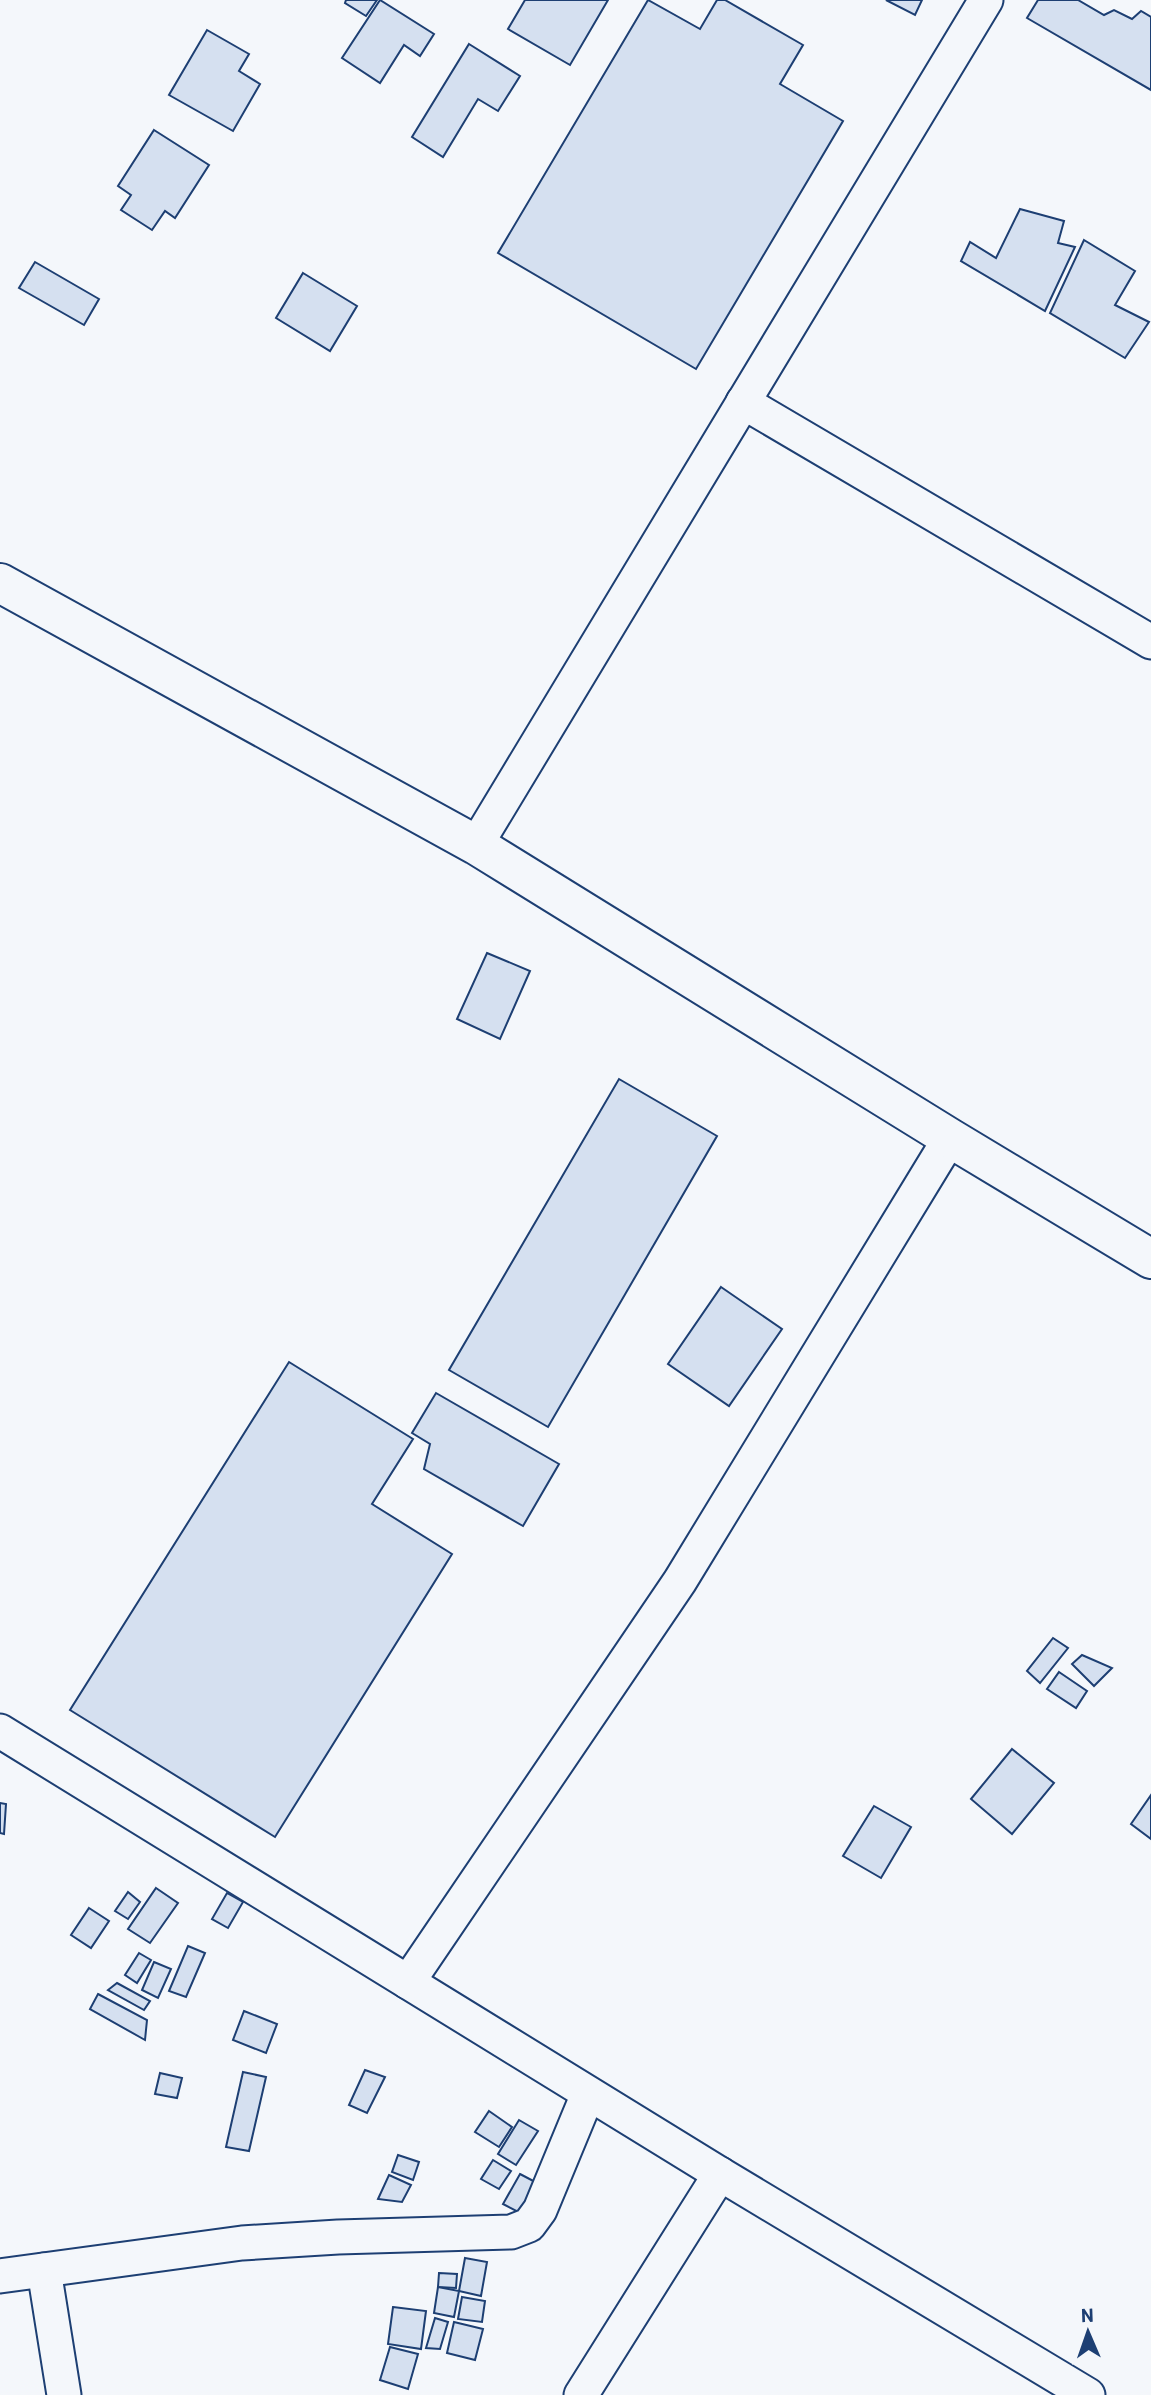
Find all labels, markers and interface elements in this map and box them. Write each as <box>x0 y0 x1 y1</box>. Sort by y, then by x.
north arrow <box>1053 2297 1123 2367</box>
text: N <box>1081 2303 1094 2326</box>

